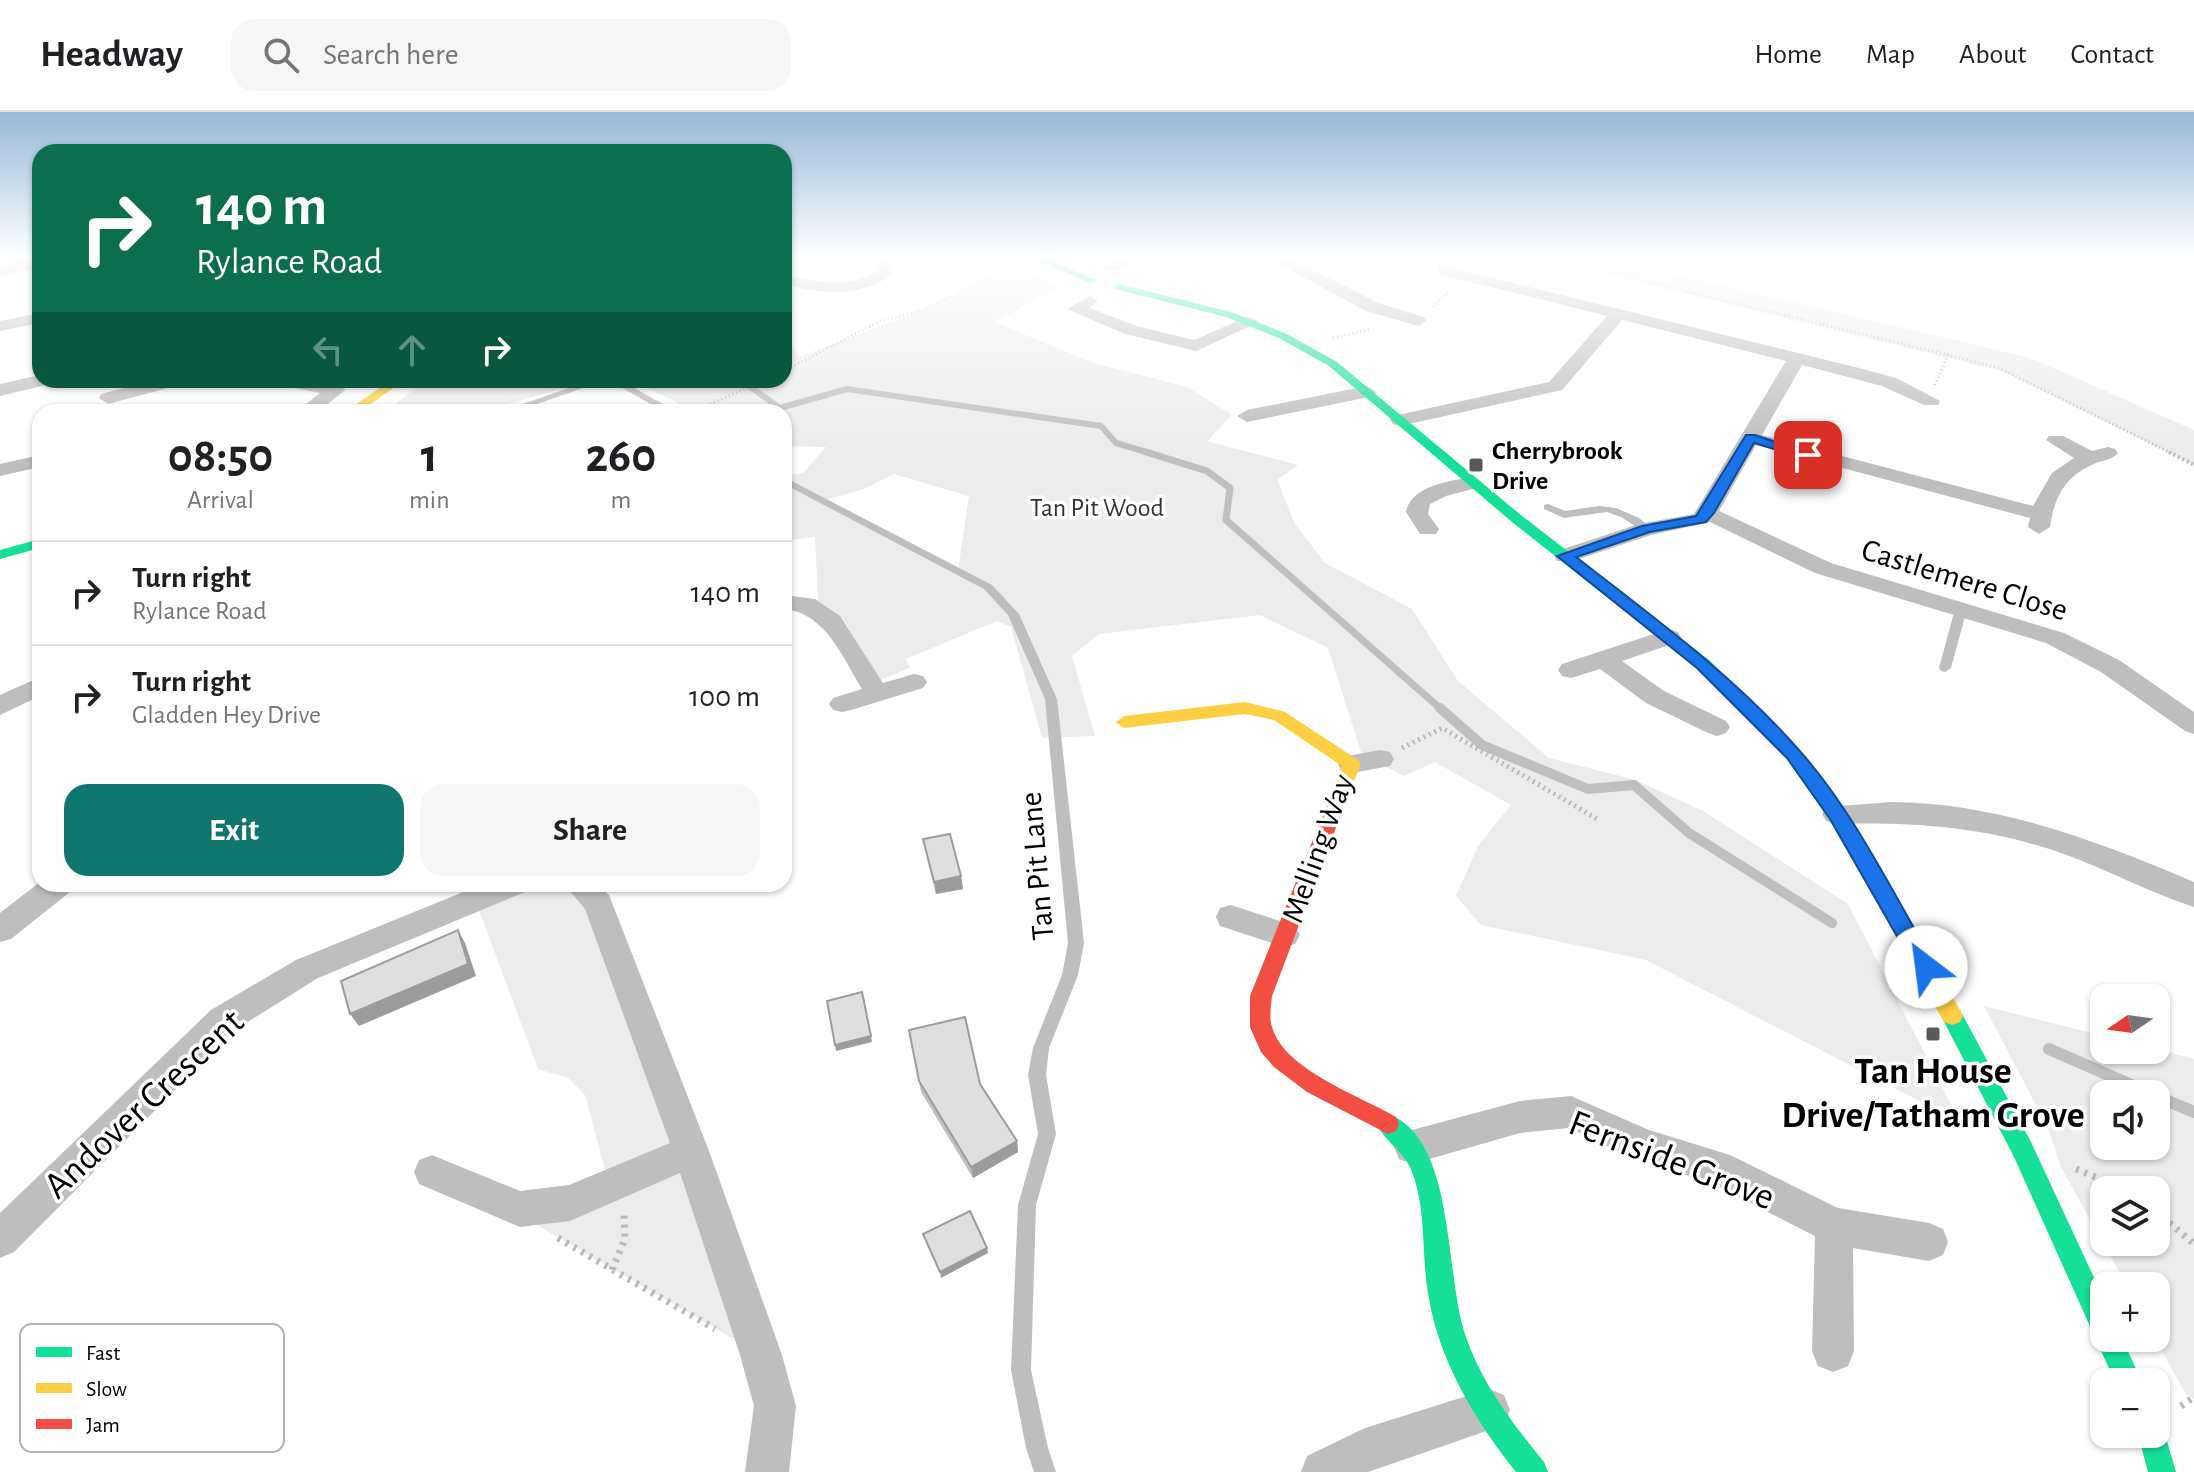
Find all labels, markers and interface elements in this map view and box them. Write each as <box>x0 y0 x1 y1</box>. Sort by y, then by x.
search box <box>231 19 791 91</box>
icon: search <box>259 33 303 77</box>
text: Headway <box>40 36 183 74</box>
text: Search here <box>323 40 459 70</box>
text: Home <box>1755 41 1822 69</box>
text: Map <box>1866 41 1915 69</box>
text: About <box>1959 41 2027 69</box>
text: Contact <box>2071 41 2154 69</box>
icon: right <box>64 176 168 280</box>
text: 140 m <box>196 179 327 235</box>
text: Rylance Road <box>196 244 382 280</box>
icon: left <box>306 328 350 372</box>
icon: ahead <box>390 328 434 372</box>
icon: right <box>474 328 518 372</box>
pin <box>1774 421 1842 489</box>
text: 08:50 <box>168 433 273 481</box>
text: 1 <box>421 433 438 481</box>
text: 260 <box>585 433 656 481</box>
icon: arrive <box>1786 433 1830 477</box>
place label: Cherrybrook Drive <box>1492 438 1623 494</box>
marker: Cherrybrook Drive <box>1467 456 1485 474</box>
text: Arrival <box>187 487 254 513</box>
text: min <box>409 487 450 513</box>
text: m <box>610 487 631 513</box>
park label: Tan Pit Wood <box>1030 495 1164 521</box>
street label: Castlemere Close <box>1858 533 2072 626</box>
text: Turn right <box>132 563 251 593</box>
icon: right <box>64 571 108 615</box>
text: 140 m <box>690 578 760 608</box>
text: Rylance Road <box>132 598 267 624</box>
text: Turn right <box>132 667 251 697</box>
icon: right <box>64 675 108 719</box>
text: 100 m <box>689 682 760 712</box>
text: Gladden Hey Drive <box>132 702 321 728</box>
street label: Melling Way <box>1276 770 1360 927</box>
button: Exit <box>64 784 404 876</box>
button: Share <box>420 784 760 876</box>
street label: Tan Pit Lane <box>1015 790 1059 941</box>
position arrow <box>1884 925 1968 1009</box>
north arrow <box>2090 984 2170 1064</box>
map controls <box>2090 984 2170 1448</box>
street label: Andover Crescent <box>37 1003 251 1206</box>
marker: Tan House Drive/Tatham Grove <box>1924 1025 1942 1043</box>
place label: Tan House Drive/Tatham Grove <box>1781 1053 2085 1135</box>
button: sound <box>2090 1080 2170 1160</box>
street label: Fernside Grove <box>1563 1104 1779 1217</box>
button: layers <box>2090 1176 2170 1256</box>
button: + <box>2090 1272 2170 1352</box>
legend <box>20 1324 284 1452</box>
text: Fast <box>86 1342 120 1364</box>
button: − <box>2090 1368 2170 1448</box>
text: Slow <box>86 1378 127 1400</box>
text: Jam <box>86 1414 120 1436</box>

